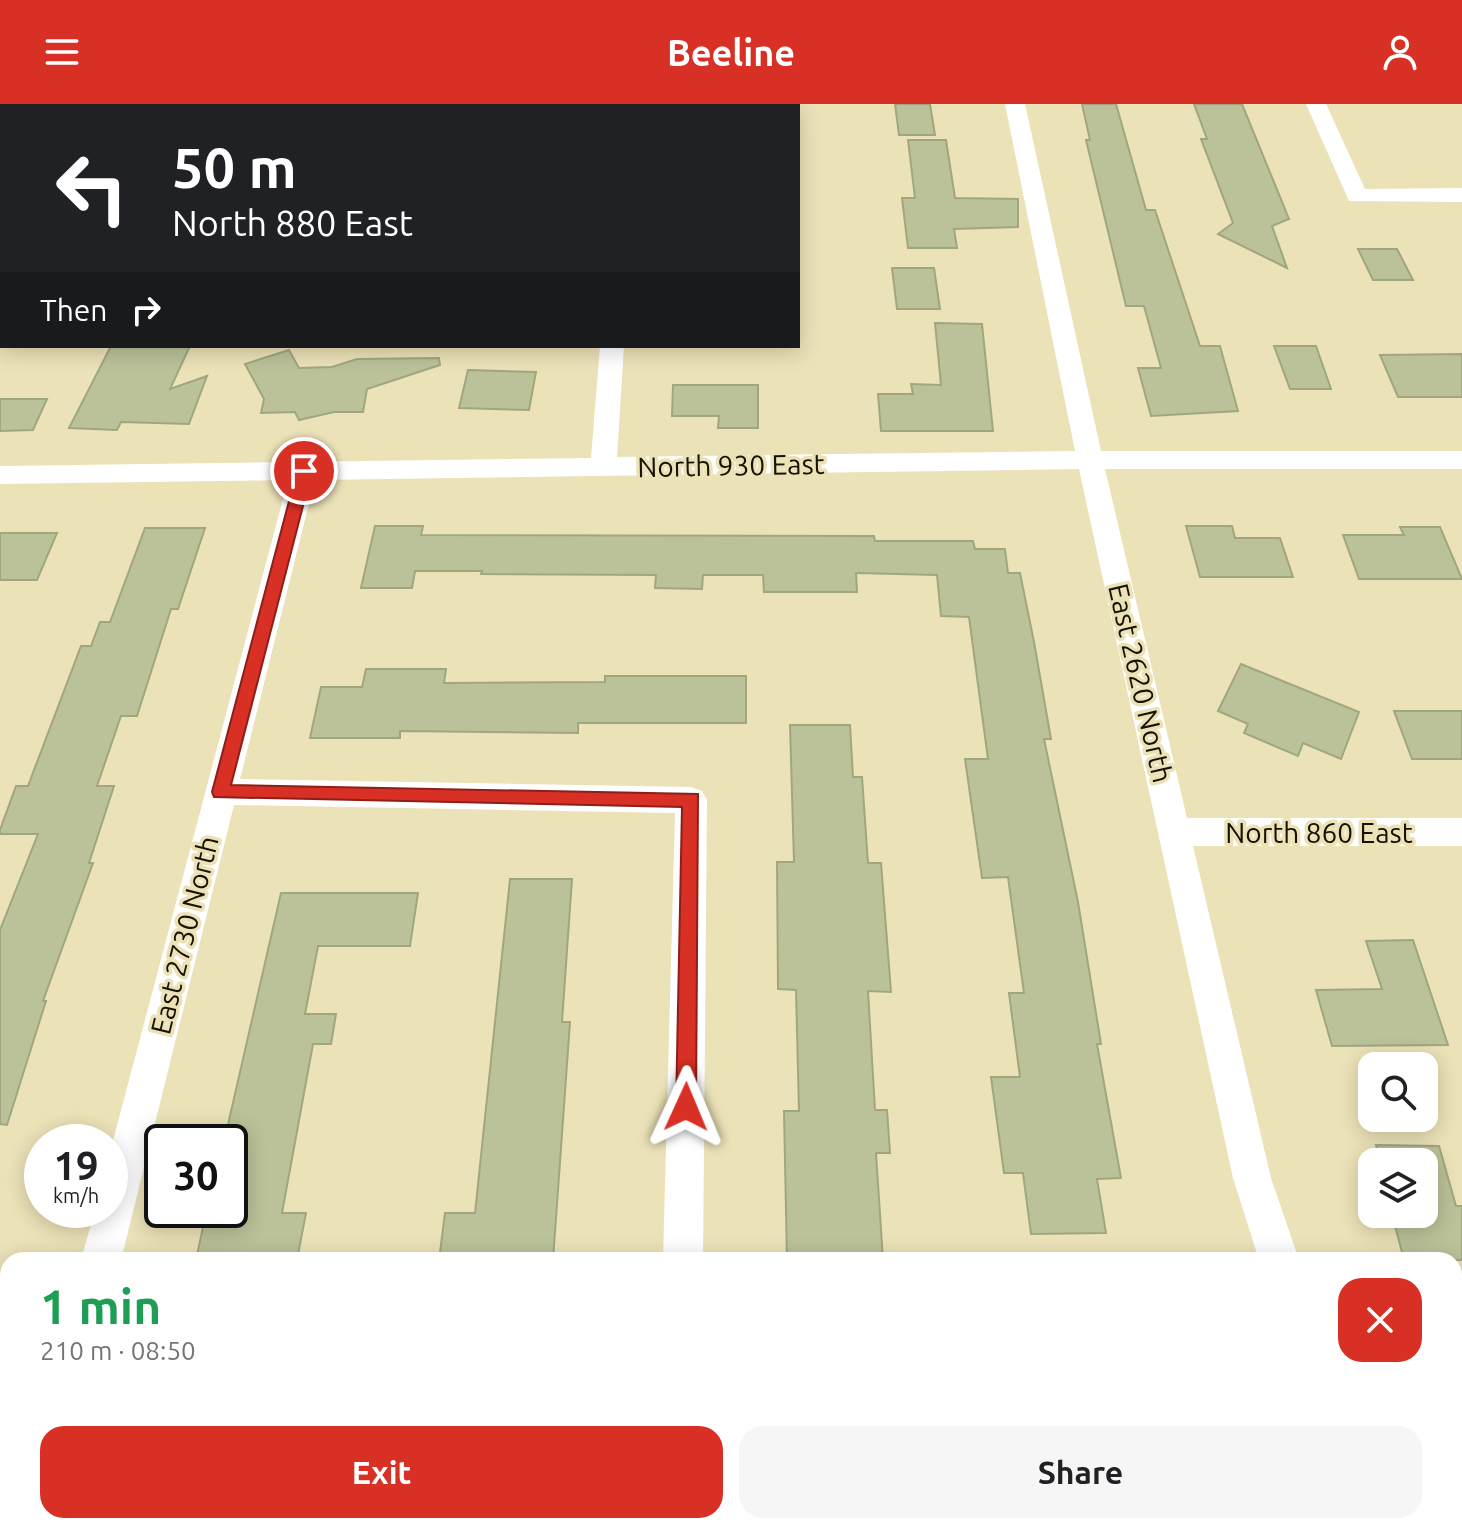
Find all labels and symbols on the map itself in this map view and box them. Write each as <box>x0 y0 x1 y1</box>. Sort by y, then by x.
pin <box>270 437 338 505</box>
street label: North 930 East <box>637 448 825 482</box>
street label: East 2620 North <box>1103 581 1179 785</box>
street label: North 860 East <box>1225 817 1413 848</box>
street label: East 2730 North <box>144 833 224 1037</box>
position arrow <box>644 1065 728 1149</box>
speed limit sign: 30 <box>144 1124 248 1228</box>

